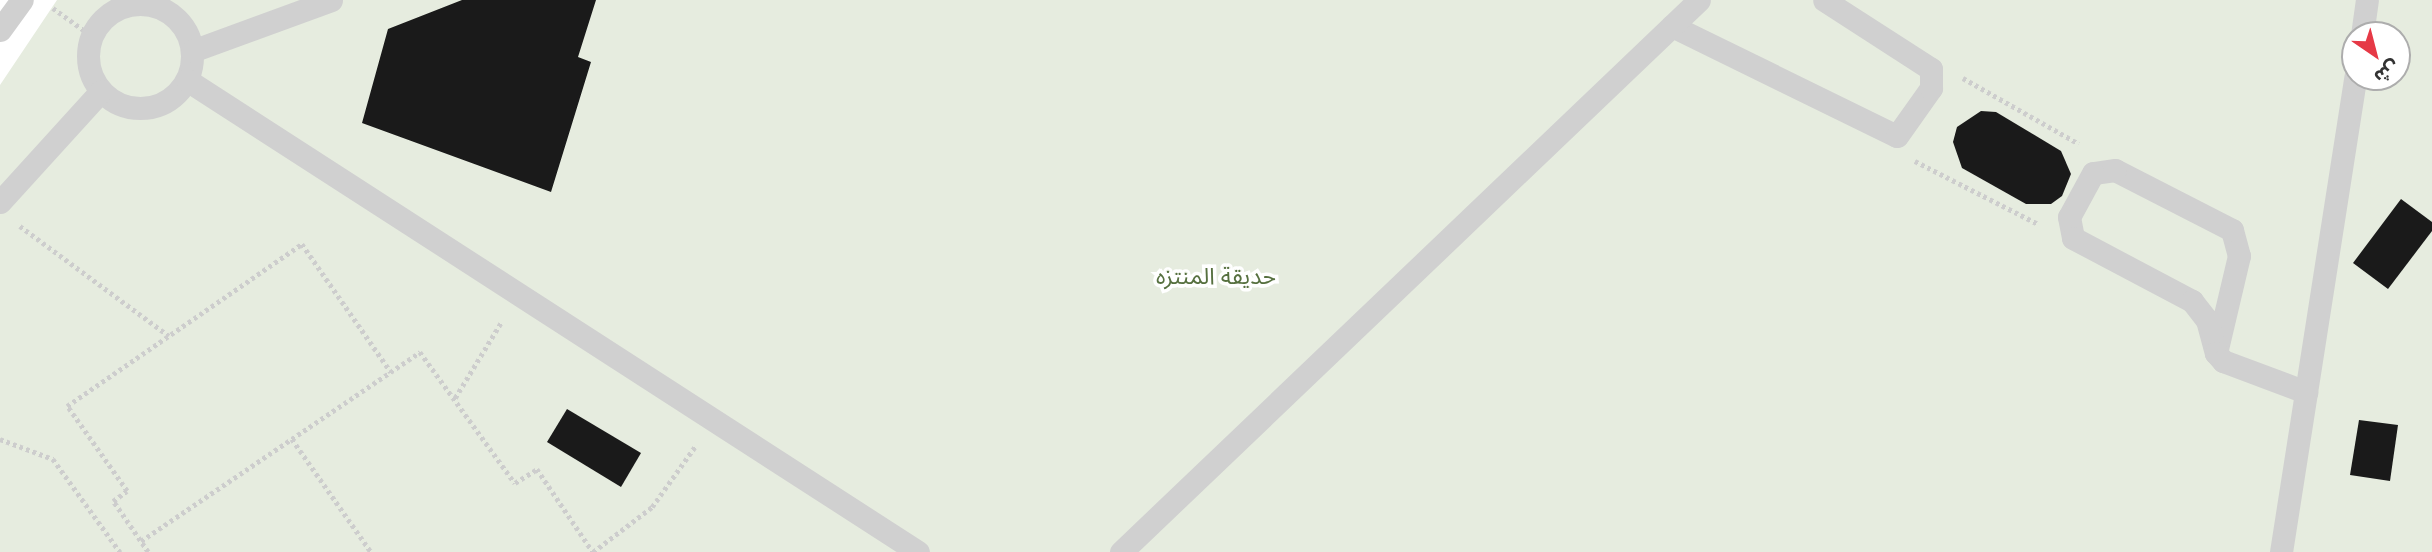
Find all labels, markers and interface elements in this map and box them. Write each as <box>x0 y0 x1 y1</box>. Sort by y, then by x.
north arrow <box>2341 21 2411 91</box>
text: ش <box>2369 54 2405 90</box>
park label: حديقة المنتزه <box>1156 262 1276 290</box>

